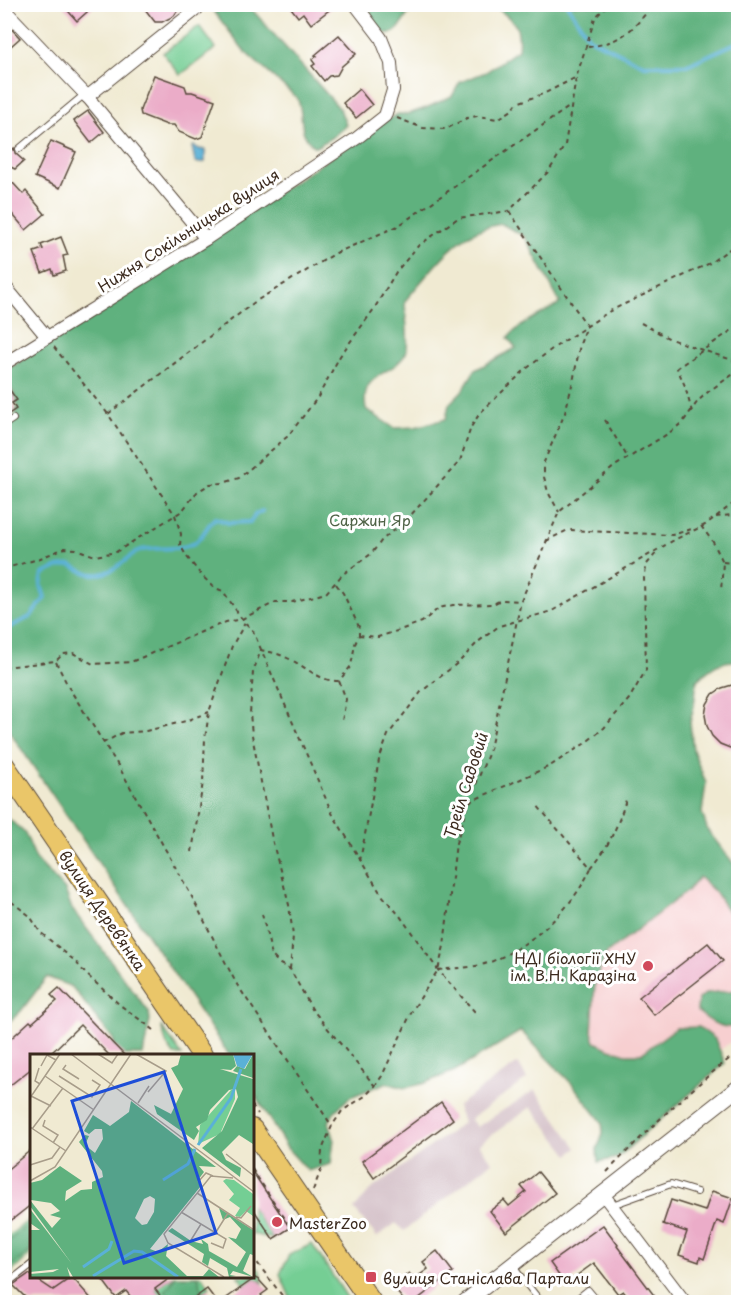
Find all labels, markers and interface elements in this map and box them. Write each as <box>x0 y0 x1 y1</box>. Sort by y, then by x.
street label: Нижня Сокільницька вулиця <box>93 163 283 297</box>
park label: Саржин Яр <box>329 508 411 531</box>
street label: Трейл Садовий <box>437 729 493 841</box>
street label: вулиця Дерев’янка <box>54 845 152 975</box>
place label: НДІ біології ХНУ ім. В.Н. Каразіна <box>510 946 637 986</box>
marker: НДІ біології ХНУ ім. В.Н. Каразіна <box>641 959 655 973</box>
inset map <box>30 1054 254 1277</box>
place label: MasterZoo <box>289 1211 367 1234</box>
marker: MasterZoo <box>270 1215 284 1229</box>
place label: вулиця Станіслава Партали <box>383 1266 589 1289</box>
marker: вулиця Станіслава Партали <box>364 1270 378 1284</box>

